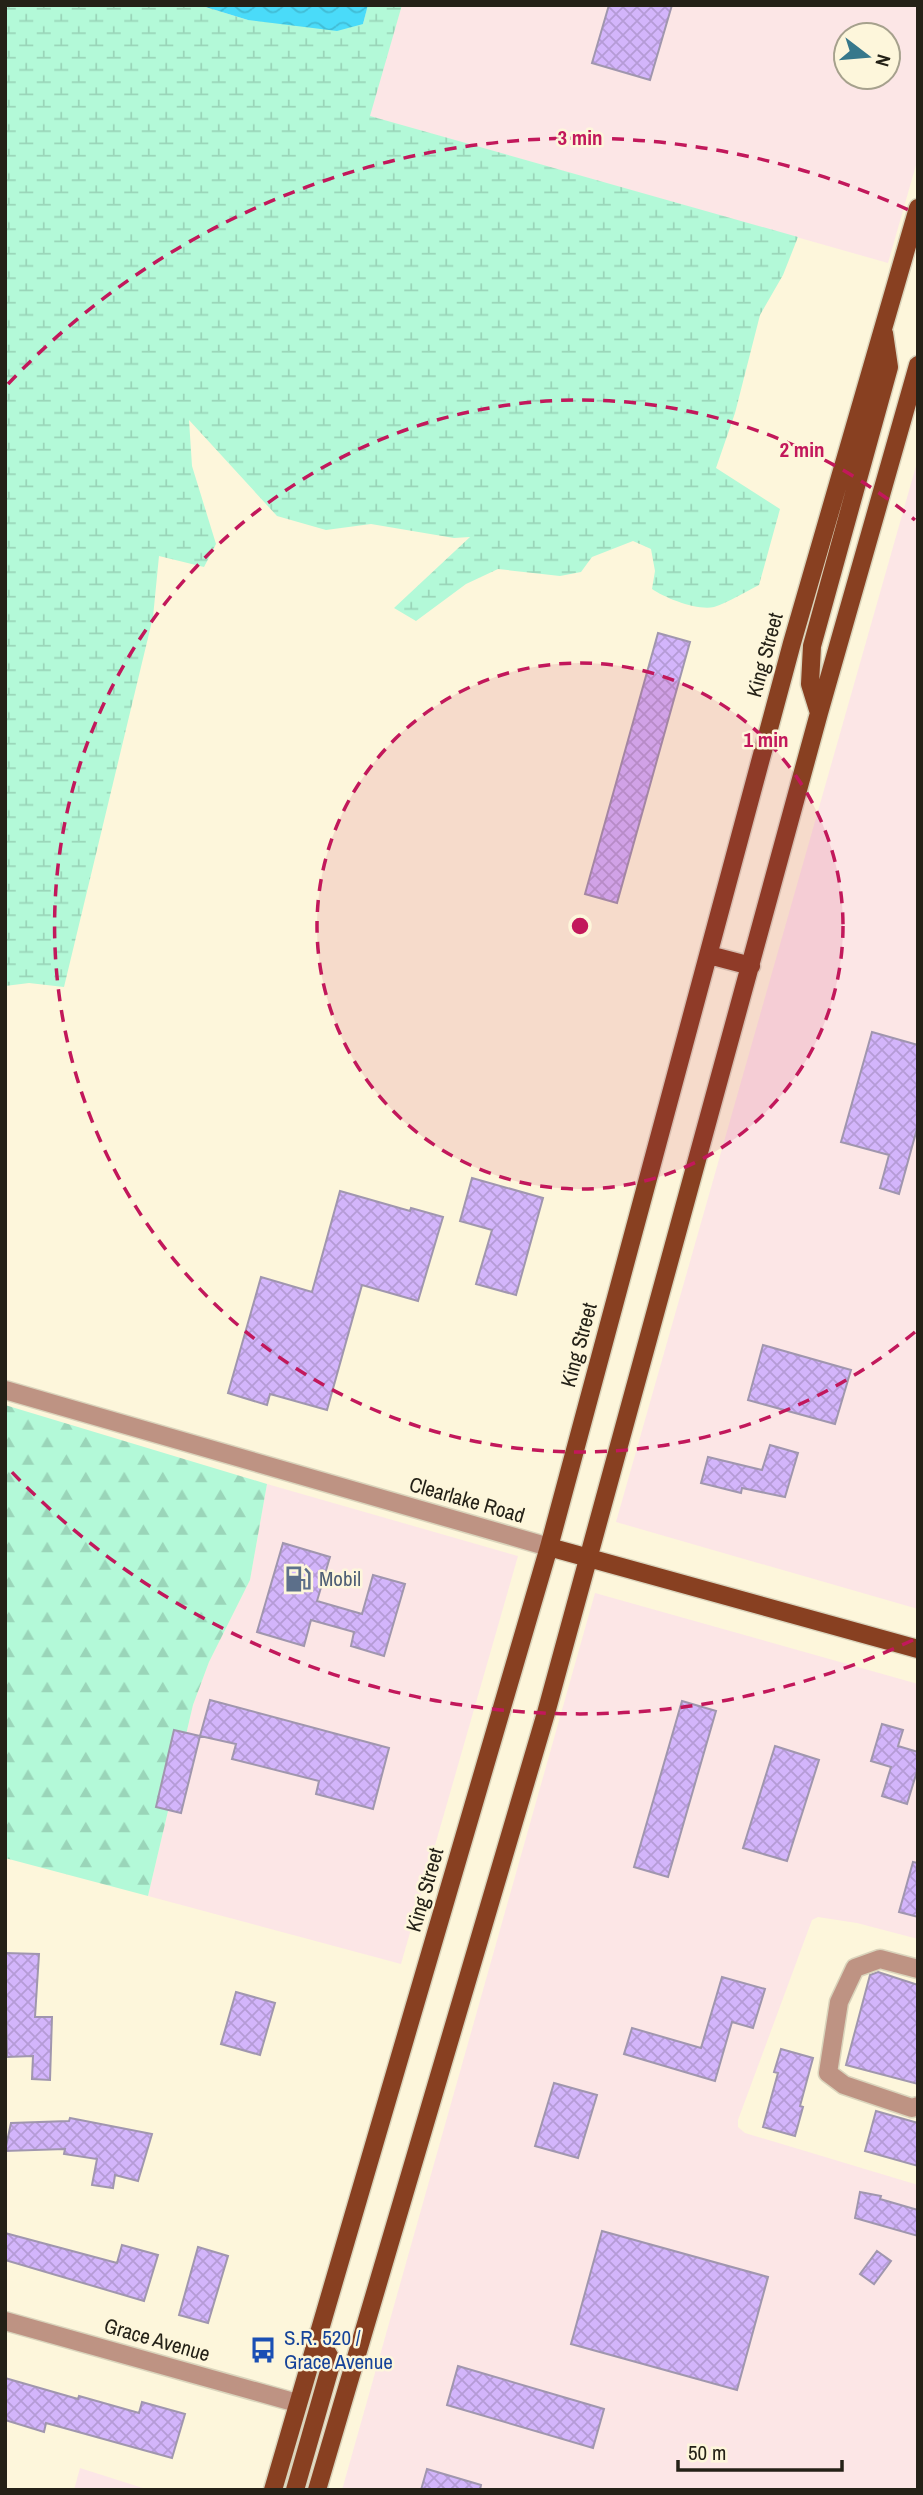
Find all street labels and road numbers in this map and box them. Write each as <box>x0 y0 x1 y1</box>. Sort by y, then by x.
street label: King Street <box>739 609 790 700</box>
street label: King Street <box>553 1299 604 1390</box>
street label: Clearlake Road <box>406 1469 528 1530</box>
street label: King Street <box>399 1844 450 1935</box>
street label: Grace Avenue <box>101 2311 213 2368</box>

